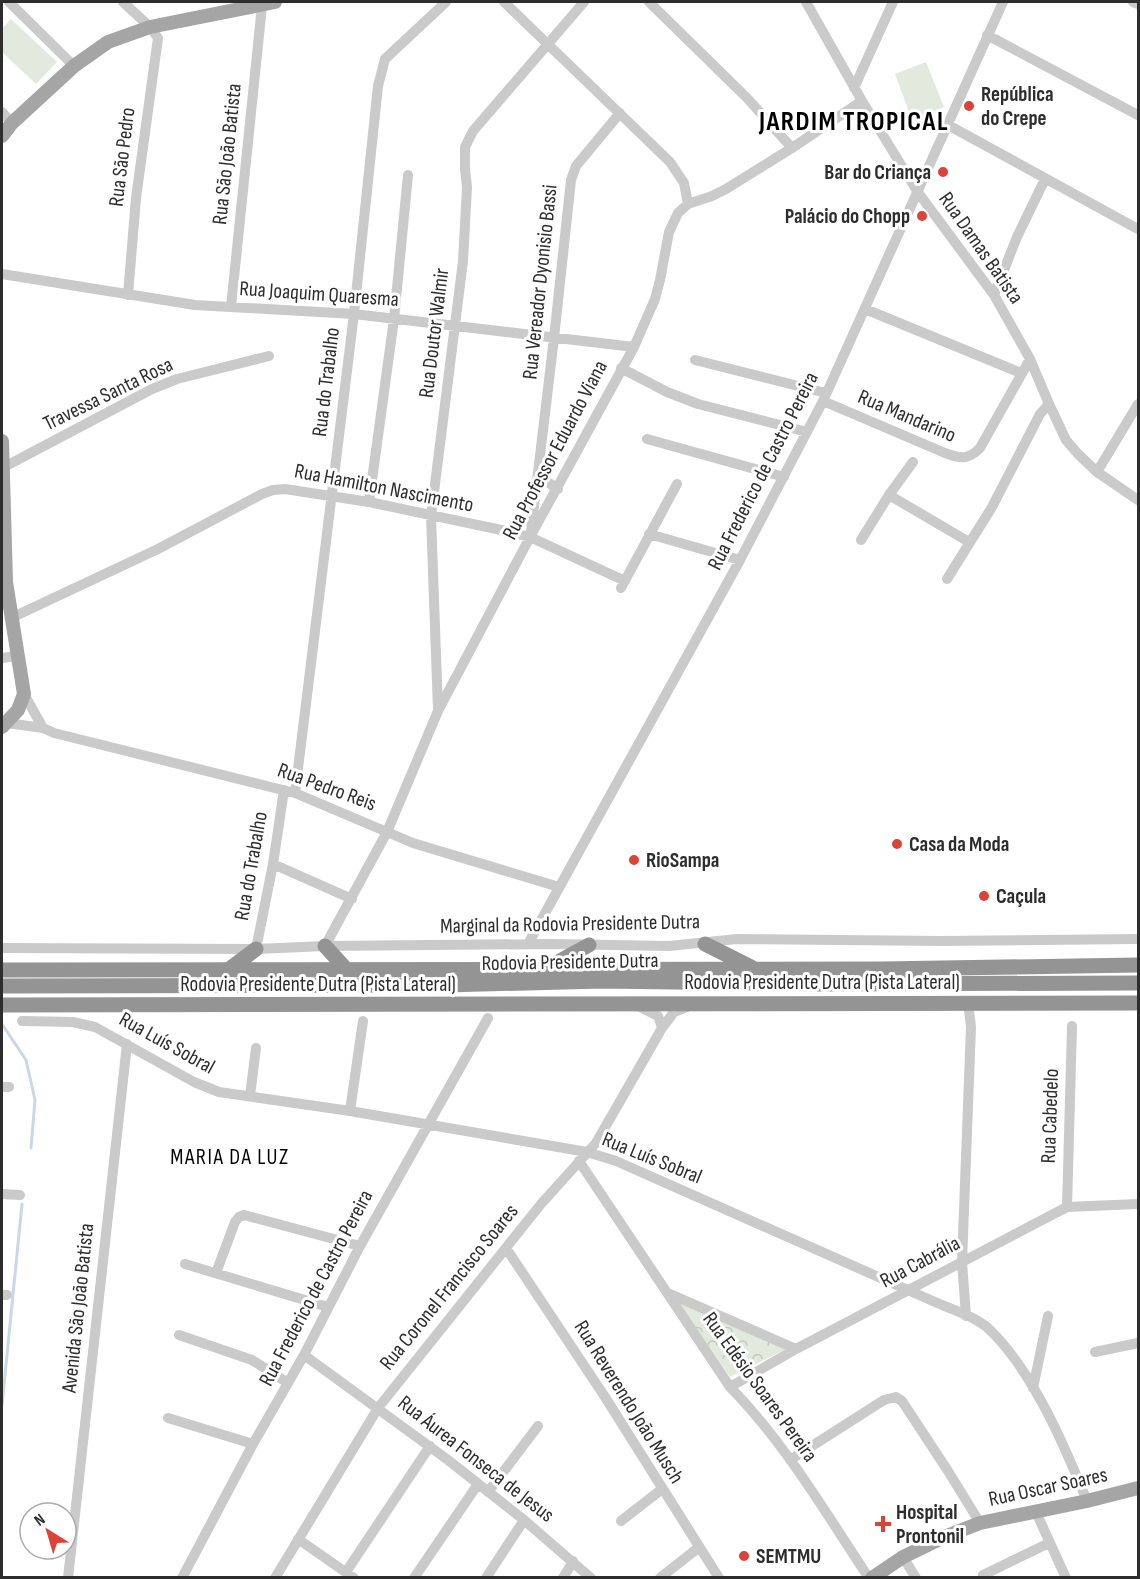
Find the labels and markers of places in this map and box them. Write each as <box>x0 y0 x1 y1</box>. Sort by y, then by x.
place label: República do Crepe <box>981 82 1054 131</box>
marker: República do Crepe <box>962 99 976 113</box>
place label: Bar do Criança <box>824 160 931 185</box>
marker: Bar do Criança <box>936 165 950 179</box>
place label: Palácio do Chopp <box>785 204 910 229</box>
marker: Palácio do Chopp <box>915 209 929 223</box>
place label: Casa da Moda <box>909 832 1009 857</box>
marker: Casa da Moda <box>890 837 904 851</box>
place label: RioSampa <box>646 848 719 873</box>
marker: RioSampa <box>627 853 641 867</box>
place label: Caçula <box>996 884 1046 909</box>
marker: Caçula <box>977 889 991 903</box>
place label: Hospital Prontonil <box>896 1500 964 1549</box>
marker: Hospital Prontonil <box>874 1515 892 1533</box>
place label: SEMTMU <box>756 1544 821 1569</box>
marker: SEMTMU <box>737 1549 751 1563</box>

